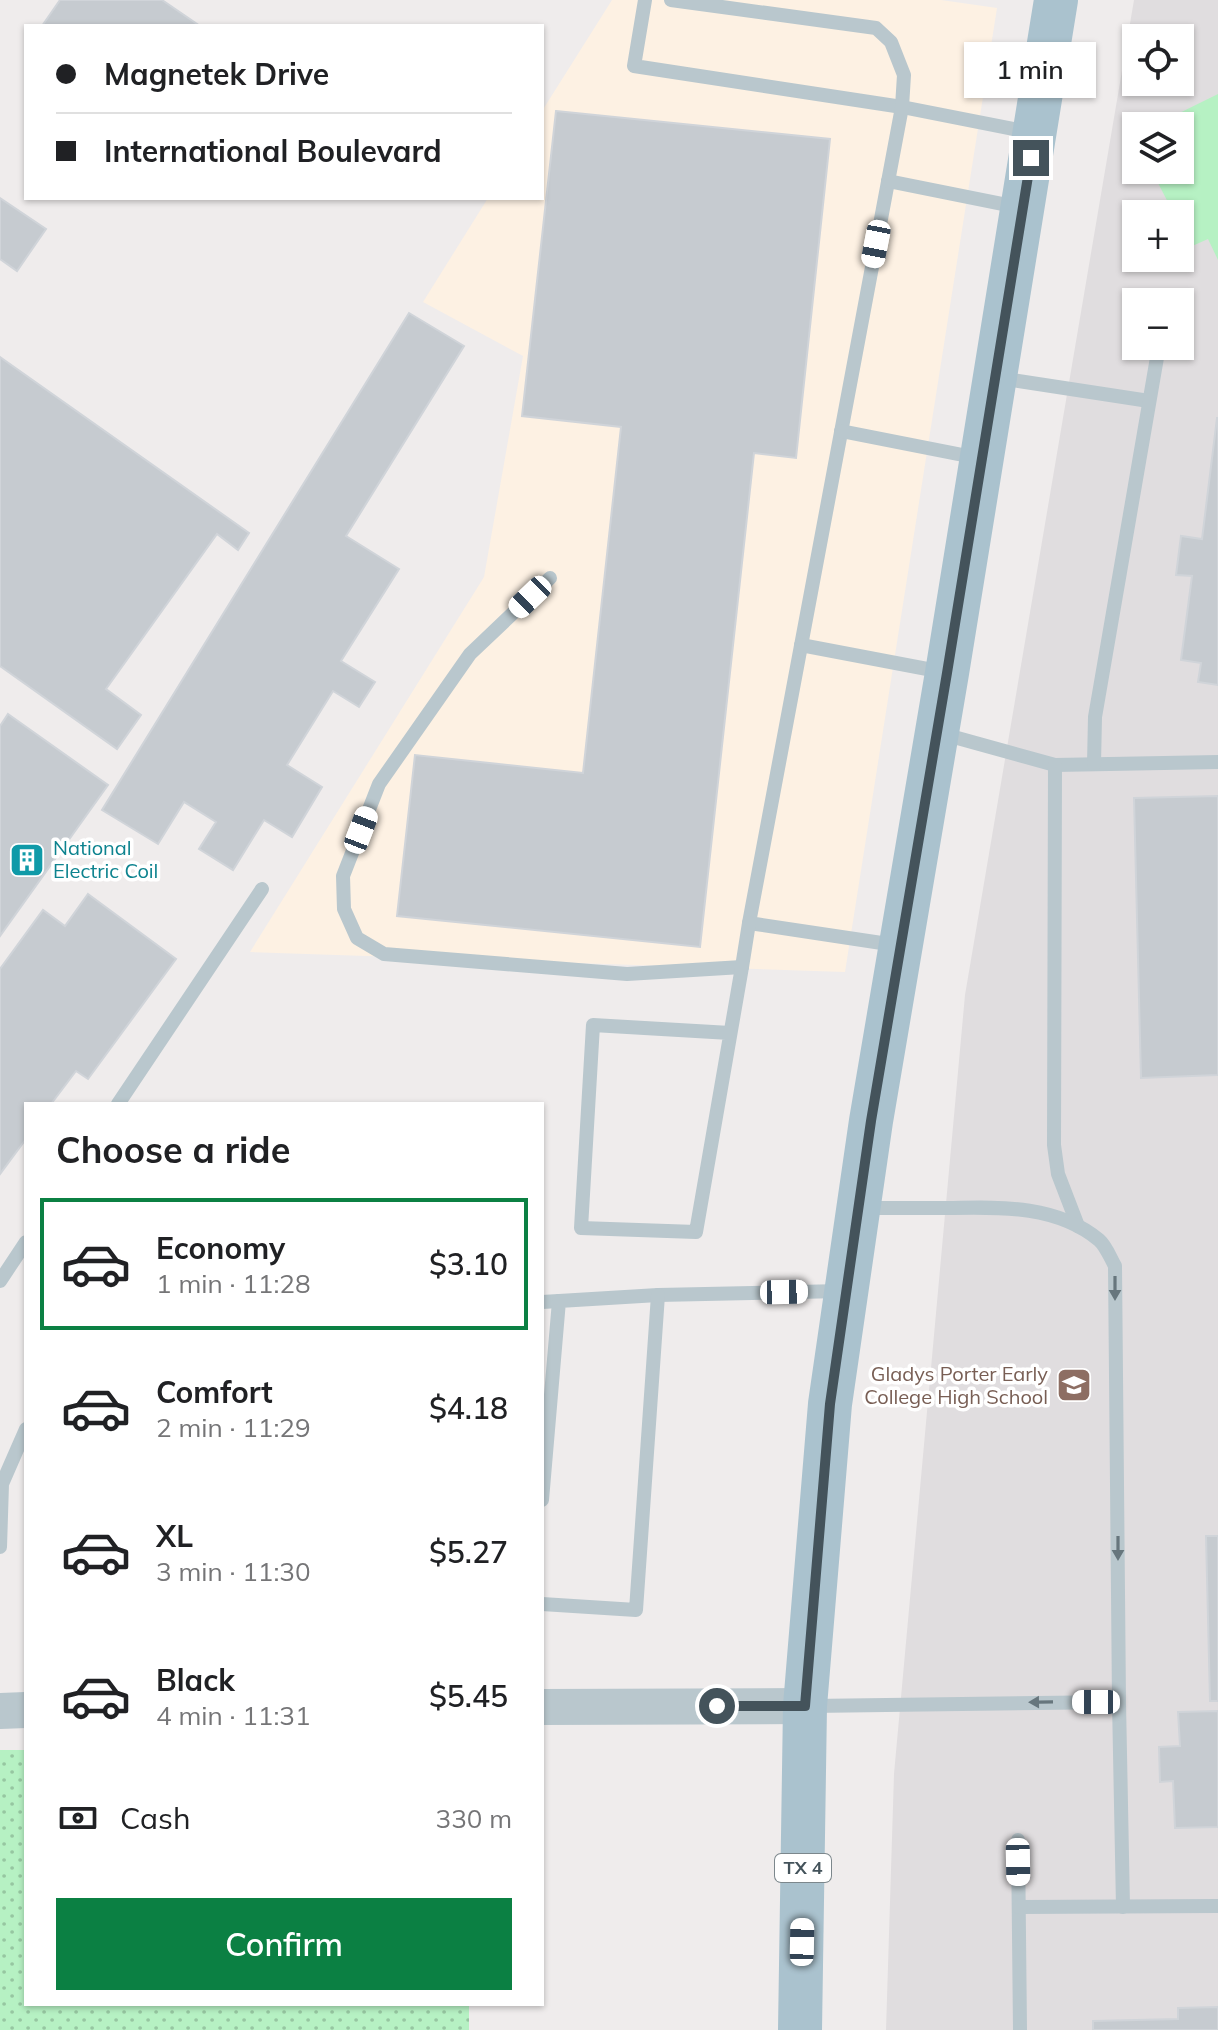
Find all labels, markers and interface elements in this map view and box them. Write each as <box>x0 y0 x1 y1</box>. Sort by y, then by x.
map controls <box>1122 24 1194 360</box>
button: locate <box>1122 24 1194 96</box>
callout: 1 min <box>965 42 1097 98</box>
text: 1 min <box>996 53 1064 86</box>
text: Magnetek Drive <box>104 55 329 93</box>
button: layers <box>1122 112 1194 184</box>
text: International Boulevard <box>104 132 442 170</box>
route end <box>1013 140 1049 176</box>
button: + <box>1122 200 1194 272</box>
car <box>860 218 892 270</box>
button: − <box>1122 288 1194 360</box>
car <box>504 572 556 622</box>
car <box>341 803 381 857</box>
place label: National Electric Coil <box>53 835 158 883</box>
building icon: National Electric Coil <box>8 841 46 879</box>
text: Choose a ride <box>56 1127 290 1172</box>
icon: car <box>60 1228 132 1300</box>
text: Economy <box>156 1229 285 1267</box>
text: $3.10 <box>429 1245 508 1283</box>
text: 1 min · 11:28 <box>156 1267 311 1300</box>
one-way arrow <box>1109 1276 1122 1301</box>
car <box>760 1280 808 1304</box>
place label: Gladys Porter Early College High School <box>864 1361 1048 1409</box>
school or university icon: Gladys Porter Early College High School <box>1055 1366 1093 1404</box>
icon: car <box>60 1372 132 1444</box>
text: Comfort <box>156 1373 273 1411</box>
text: $4.18 <box>429 1389 508 1427</box>
text: 2 min · 11:29 <box>156 1411 311 1444</box>
icon: car <box>60 1516 132 1588</box>
text: XL <box>156 1517 193 1555</box>
text: $5.27 <box>429 1533 508 1571</box>
one-way arrow <box>1112 1536 1124 1561</box>
text: 3 min · 11:30 <box>156 1555 311 1588</box>
icon: car <box>60 1660 132 1732</box>
text: Black <box>156 1661 235 1699</box>
text: $5.45 <box>429 1677 508 1715</box>
route start <box>699 1688 735 1724</box>
car <box>1072 1690 1120 1714</box>
one-way arrow <box>1028 1696 1053 1708</box>
text: 4 min · 11:31 <box>156 1699 311 1732</box>
icon: cash <box>56 1796 100 1840</box>
text: Cash <box>120 1799 191 1837</box>
text: 330 m <box>436 1802 512 1835</box>
car <box>1006 1838 1030 1886</box>
road number: TX 4 <box>775 1854 831 1882</box>
button: Confirm <box>56 1898 512 1990</box>
car <box>790 1918 814 1966</box>

